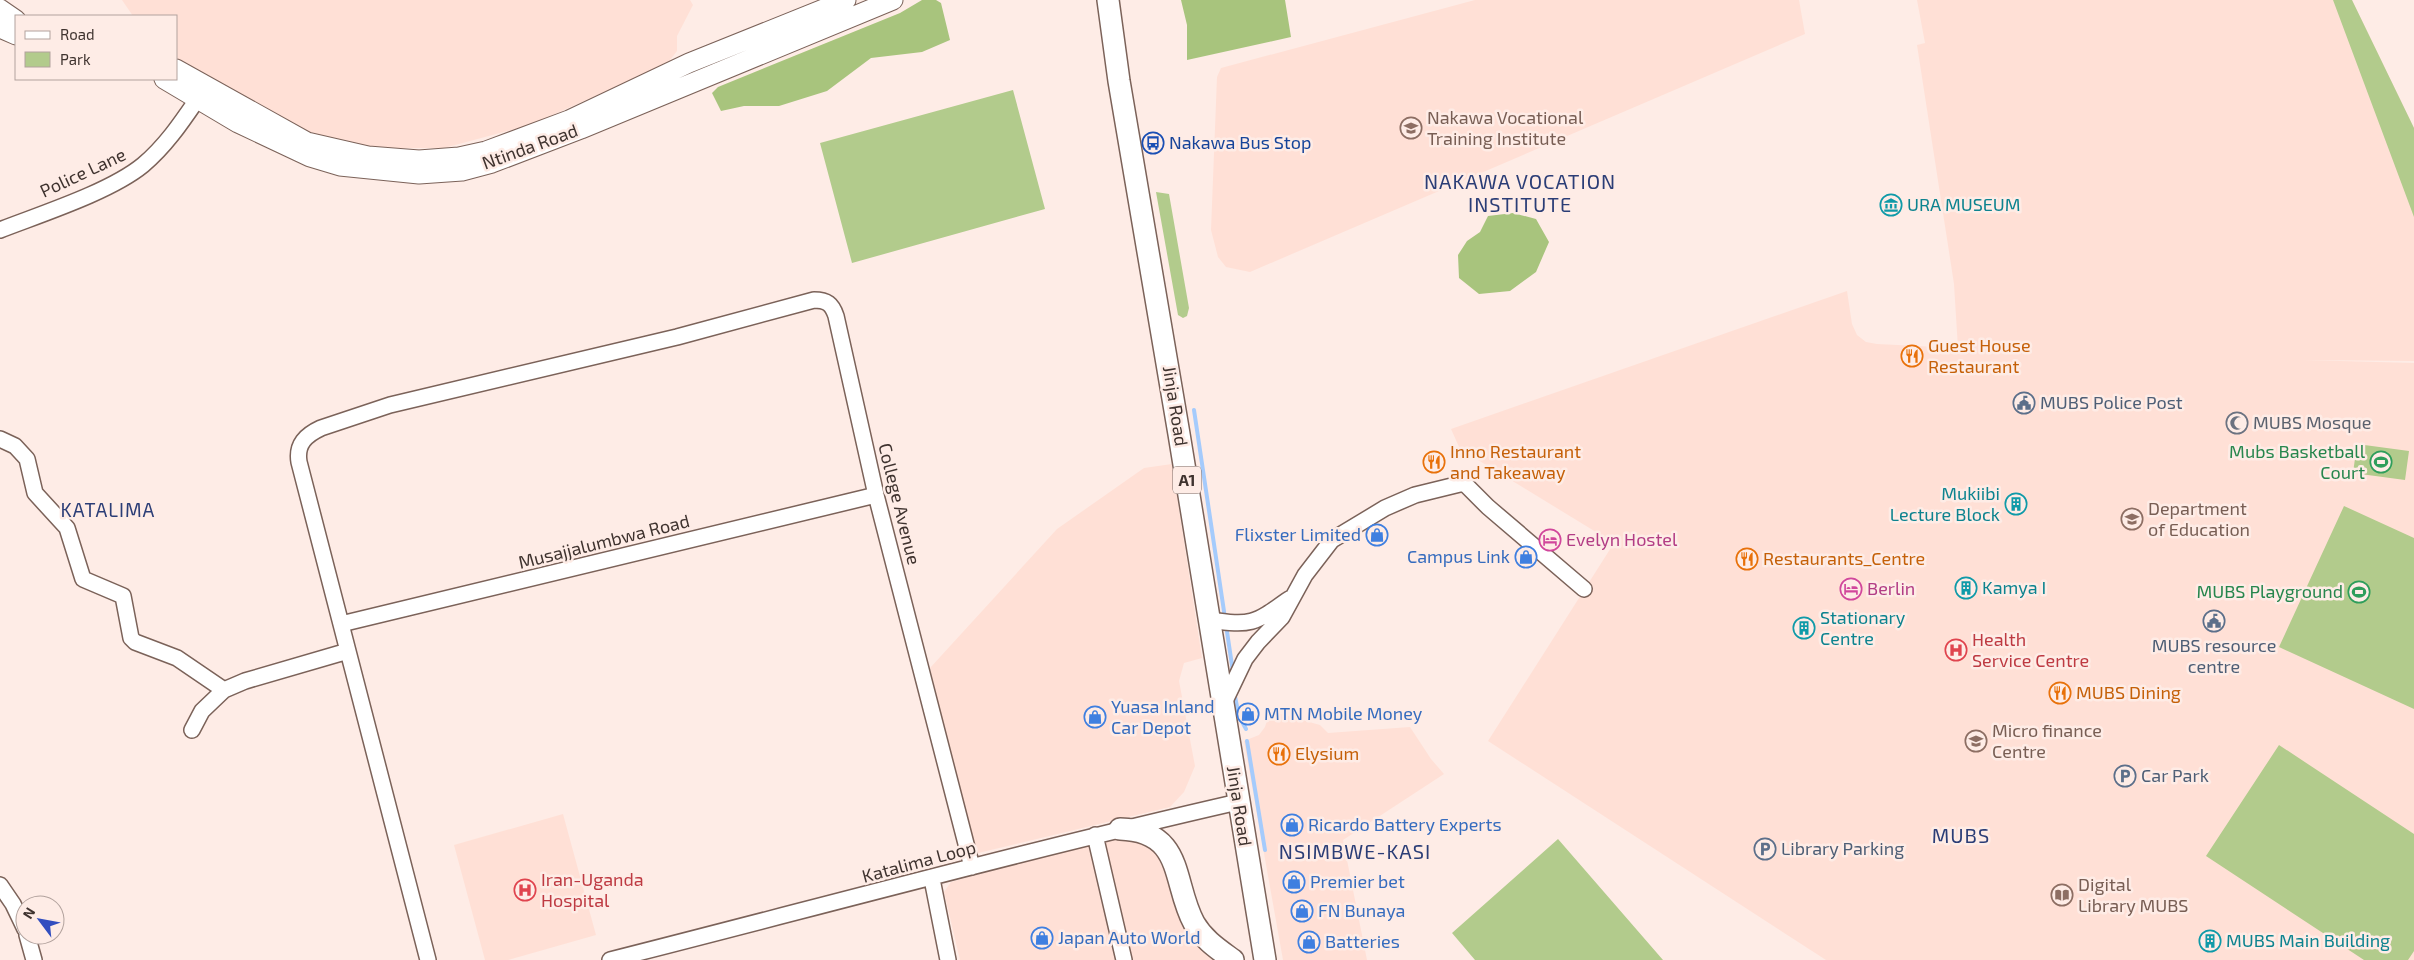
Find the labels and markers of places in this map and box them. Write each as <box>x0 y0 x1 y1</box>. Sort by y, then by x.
place label: Nakawa Vocational Training Institute <box>1427 106 1584 149</box>
school or university icon: Nakawa Vocational Training Institute <box>1399 116 1423 140</box>
bus stop icon: Nakawa Bus Stop <box>1141 131 1165 155</box>
place label: Nakawa Bus Stop <box>1169 131 1311 153</box>
museum icon: URA MUSEUM <box>1879 193 1903 217</box>
place label: URA MUSEUM <box>1907 193 2021 215</box>
place label: Guest House Restaurant <box>1928 334 2031 377</box>
restaurant icon: Guest House Restaurant <box>1900 344 1924 368</box>
public building icon: MUBS Police Post <box>2012 391 2036 415</box>
place label: MUBS Police Post <box>2040 391 2183 413</box>
mosque icon: MUBS Mosque <box>2225 411 2249 435</box>
place label: MUBS Mosque <box>2253 411 2371 433</box>
place label: Inno Restaurant and Takeaway <box>1450 440 1581 483</box>
place label: Mubs Basketball Court <box>2229 440 2366 483</box>
restaurant icon: Inno Restaurant and Takeaway <box>1422 450 1446 474</box>
sports icon: Mubs Basketball Court <box>2369 450 2393 474</box>
place label: Mukiibi Lecture Block <box>1890 482 2000 525</box>
building icon: Mukiibi Lecture Block <box>2004 492 2028 516</box>
place label: Department of Education <box>2148 497 2250 540</box>
school or university icon: Department of Education <box>2120 507 2144 531</box>
place label: Flixster Limited <box>1235 523 1361 545</box>
shop icon: Flixster Limited <box>1365 523 1389 547</box>
hotel icon: Evelyn Hostel <box>1538 528 1562 552</box>
place label: Evelyn Hostel <box>1566 528 1678 550</box>
place label: Campus Link <box>1407 545 1510 567</box>
shop icon: Campus Link <box>1514 545 1538 569</box>
restaurant icon: Restaurants_Centre <box>1735 547 1759 571</box>
place label: Restaurants_Centre <box>1763 547 1925 569</box>
building icon: Kamya I <box>1954 576 1978 600</box>
place label: Kamya I <box>1982 576 2046 598</box>
hotel icon: Berlin <box>1839 577 1863 601</box>
place label: Berlin <box>1867 577 1915 599</box>
place label: MUBS Playground <box>2196 580 2343 602</box>
sports icon: MUBS Playground <box>2347 580 2371 604</box>
place label: Stationary Centre <box>1820 606 1906 649</box>
public building icon: MUBS resource centre <box>2202 609 2226 633</box>
building icon: Stationary Centre <box>1792 616 1816 640</box>
place label: Health Service Centre <box>1972 628 2089 671</box>
place label: MUBS resource centre <box>2152 634 2276 677</box>
hospital icon: Health Service Centre <box>1944 638 1968 662</box>
restaurant icon: MUBS Dining <box>2048 681 2072 705</box>
place label: MUBS Dining <box>2076 681 2181 703</box>
place label: Yuasa Inland Car Depot <box>1111 695 1215 738</box>
shop icon: MTN Mobile Money <box>1236 702 1260 726</box>
place label: MTN Mobile Money <box>1264 702 1423 724</box>
shop icon: Yuasa Inland Car Depot <box>1083 705 1107 729</box>
place label: Micro finance Centre <box>1992 719 2102 762</box>
school or university icon: Micro finance Centre <box>1964 729 1988 753</box>
restaurant icon: Elysium <box>1267 742 1291 766</box>
place label: Elysium <box>1295 742 1359 764</box>
parking icon: Car Park <box>2113 764 2137 788</box>
place label: Car Park <box>2141 764 2209 786</box>
shop icon: Ricardo Battery Experts <box>1280 813 1304 837</box>
place label: Ricardo Battery Experts <box>1308 813 1502 835</box>
parking icon: Library Parking <box>1753 837 1777 861</box>
place label: Library Parking <box>1781 837 1904 859</box>
place label: Iran-Uganda Hospital <box>541 868 644 911</box>
shop icon: Premier bet <box>1282 870 1306 894</box>
place label: Premier bet <box>1310 870 1405 892</box>
place label: Digital Library MUBS <box>2078 873 2188 916</box>
hospital icon: Iran-Uganda Hospital <box>513 878 537 902</box>
library icon: Digital Library MUBS <box>2050 883 2074 907</box>
shop icon: FN Bunaya <box>1290 899 1314 923</box>
place label: FN Bunaya <box>1318 899 1405 921</box>
shop icon: Japan Auto World <box>1030 926 1054 950</box>
place label: Japan Auto World <box>1058 926 1201 948</box>
building icon: MUBS Main Building <box>2198 929 2222 953</box>
place label: MUBS Main Building <box>2226 929 2390 951</box>
shop icon: Batteries <box>1297 930 1321 954</box>
place label: Batteries <box>1325 930 1400 952</box>

